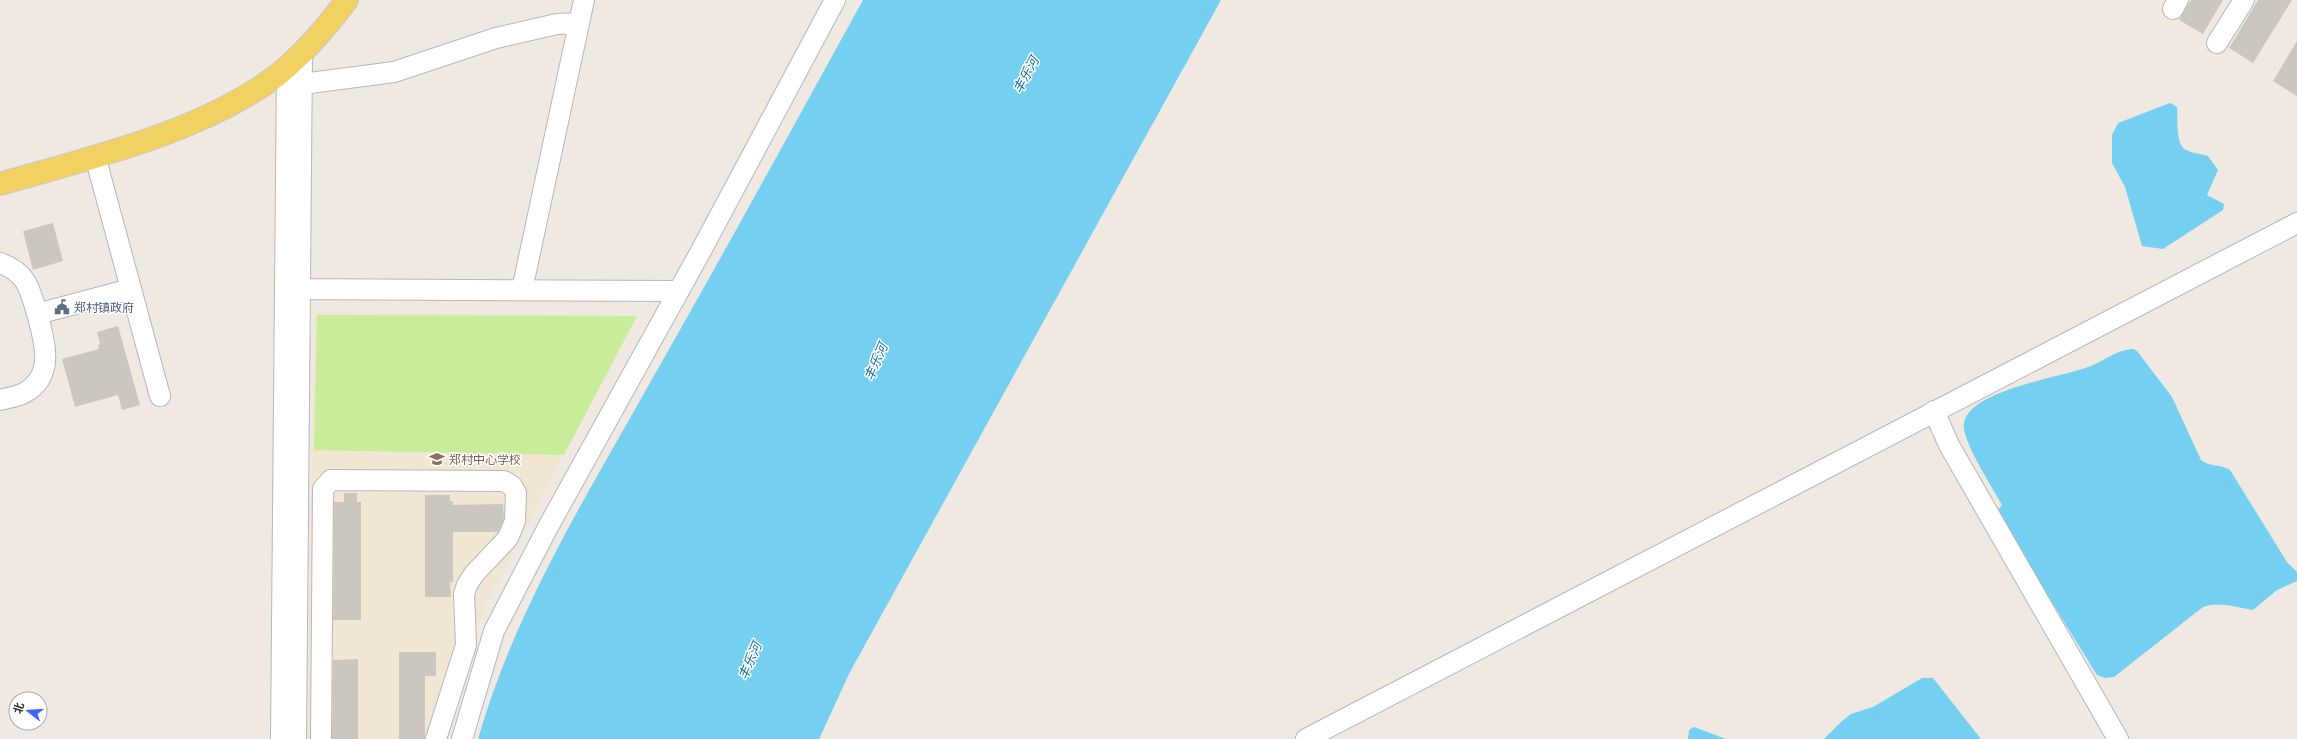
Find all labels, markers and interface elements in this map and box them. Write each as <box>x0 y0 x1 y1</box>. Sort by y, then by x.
water label: 丰乐河 <box>1009 51 1044 96</box>
public building icon: 郑村镇政府 <box>53 298 71 316</box>
place label: 郑村镇政府 <box>74 300 134 315</box>
water label: 丰乐河 <box>861 338 893 383</box>
school or university icon: 郑村中心学校 <box>428 450 446 468</box>
place label: 郑村中心学校 <box>449 452 521 467</box>
water label: 丰乐河 <box>735 637 767 682</box>
north arrow <box>8 691 48 731</box>
text: 北 <box>10 701 27 715</box>

